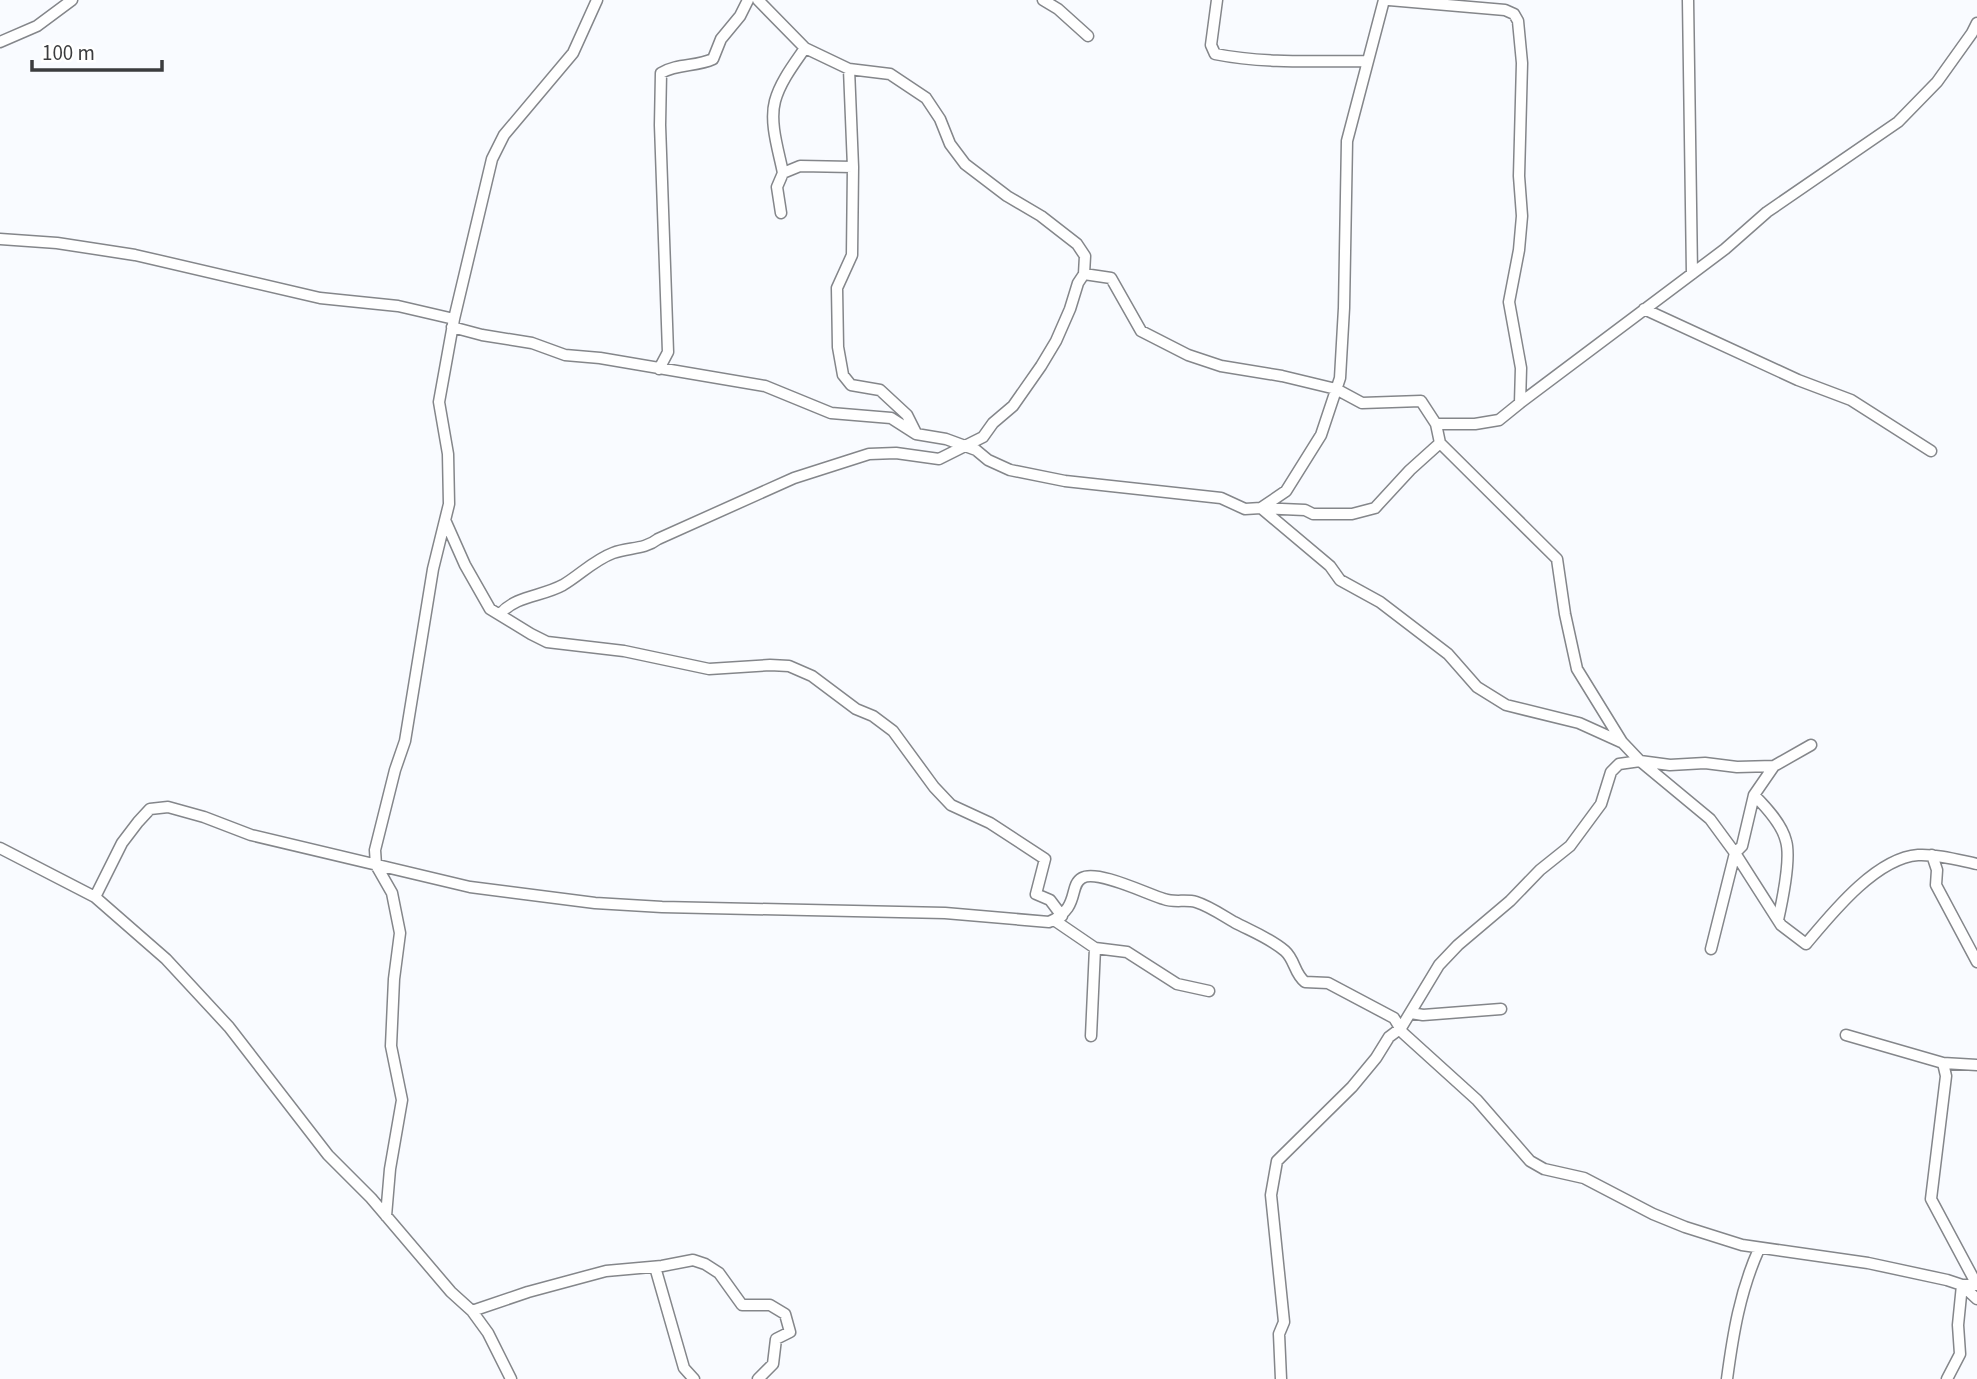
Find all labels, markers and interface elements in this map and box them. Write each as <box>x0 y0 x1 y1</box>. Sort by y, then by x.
scale bar <box>32 28 161 72</box>
text: 100 m <box>42 38 95 68</box>

